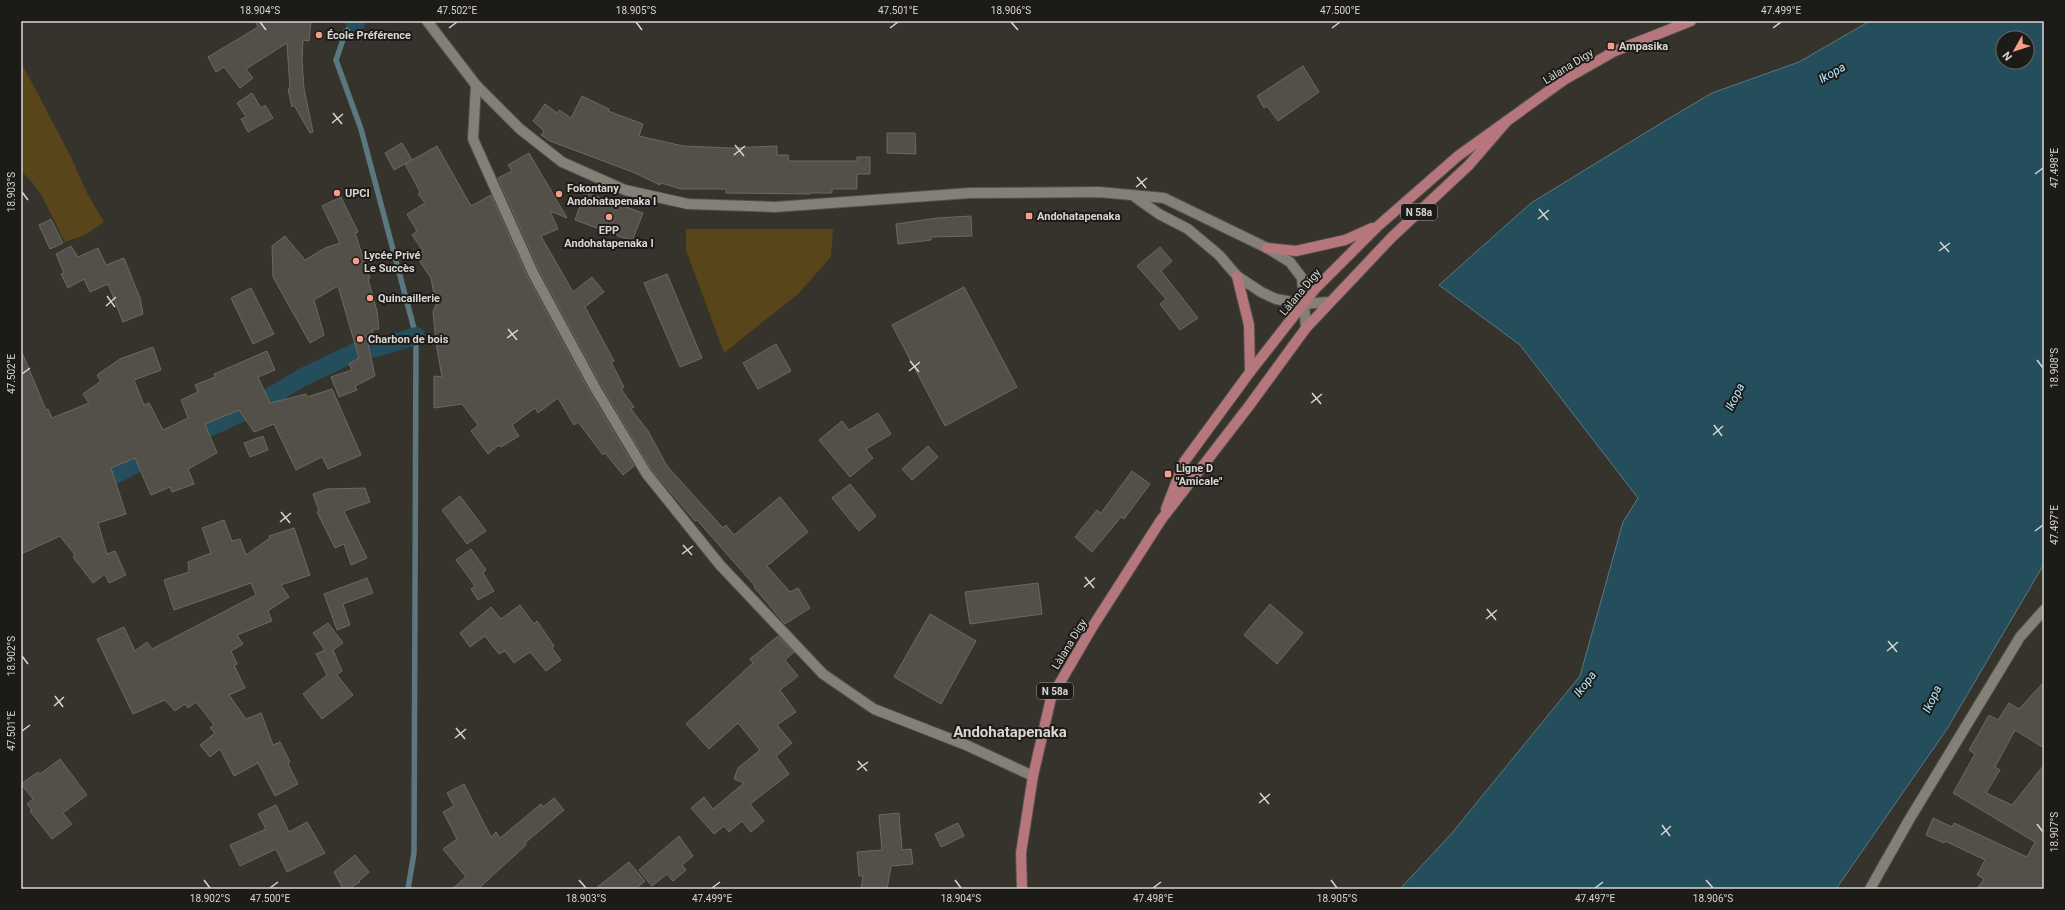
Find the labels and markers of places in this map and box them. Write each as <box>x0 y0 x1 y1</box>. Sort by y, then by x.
place label: École Préférence <box>327 29 411 42</box>
marker: École Préférence <box>314 30 324 40</box>
place label: Ampasika <box>1619 40 1668 53</box>
marker: Ampasika <box>1606 41 1616 51</box>
place label: Fokontany Andohatapenaka I <box>567 182 656 208</box>
place label: UPCI <box>345 187 370 200</box>
marker: UPCI <box>332 188 342 198</box>
marker: Fokontany Andohatapenaka I <box>554 189 564 199</box>
place label: Andohatapenaka <box>1037 210 1120 223</box>
marker: Andohatapenaka <box>1024 211 1034 221</box>
marker: EPP Andohatapenaka I <box>604 212 614 222</box>
place label: EPP Andohatapenaka I <box>564 224 654 250</box>
place label: Lycée Privé Le Succès <box>364 249 421 275</box>
marker: Lycée Privé Le Succès <box>351 256 361 266</box>
place label: Quincaillerie <box>378 292 440 305</box>
marker: Quincaillerie <box>365 293 375 303</box>
place label: Charbon de bois <box>368 333 449 346</box>
marker: Charbon de bois <box>355 334 365 344</box>
place label: Ligne D "Amicale" <box>1176 462 1223 488</box>
marker: Ligne D "Amicale" <box>1163 469 1173 479</box>

